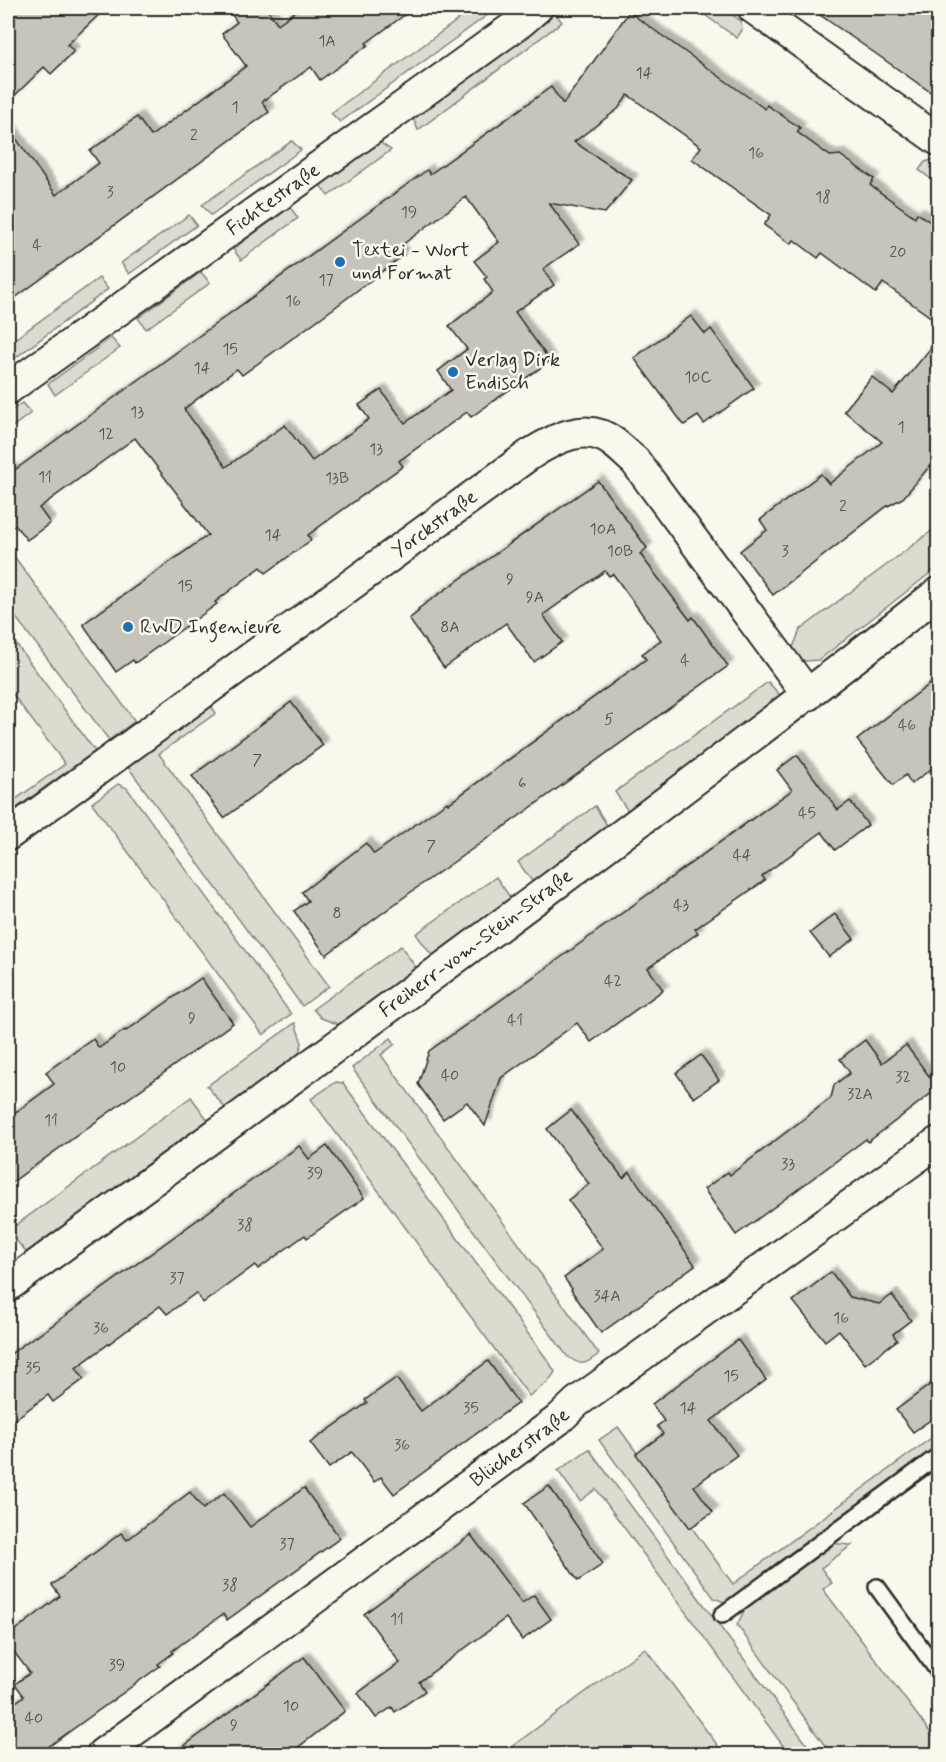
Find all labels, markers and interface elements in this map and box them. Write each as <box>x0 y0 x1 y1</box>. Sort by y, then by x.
house number: 1A <box>318 31 336 52</box>
house number: 14 <box>636 63 653 84</box>
house number: 1 <box>231 97 239 118</box>
house number: 2 <box>190 125 198 146</box>
house number: 16 <box>748 143 764 164</box>
street label: Fichtestraße <box>221 157 326 242</box>
house number: 3 <box>106 182 114 203</box>
house number: 18 <box>815 187 831 208</box>
house number: 19 <box>401 202 417 223</box>
house number: 4 <box>32 235 42 256</box>
place label: Textei - Wort und Format <box>352 237 470 287</box>
house number: 20 <box>890 242 907 263</box>
marker: Textei - Wort und Format <box>333 255 347 269</box>
house number: 17 <box>318 270 334 291</box>
house number: 16 <box>285 291 301 312</box>
house number: 15 <box>222 339 238 360</box>
place label: Verlag Dirk Endisch <box>465 347 560 397</box>
house number: 14 <box>194 358 211 379</box>
marker: Verlag Dirk Endisch <box>446 365 460 379</box>
house number: 10C <box>684 367 712 388</box>
house number: 13 <box>130 402 144 423</box>
house number: 1 <box>897 417 905 438</box>
house number: 12 <box>98 424 114 445</box>
house number: 13 <box>369 439 383 460</box>
house number: 11 <box>38 467 52 488</box>
house number: 13B <box>325 468 349 489</box>
street label: Yorckstraße <box>386 483 483 564</box>
house number: 2 <box>839 496 847 517</box>
house number: 10A <box>590 519 616 540</box>
house number: 14 <box>265 525 282 546</box>
house number: 10B <box>607 541 633 562</box>
house number: 3 <box>781 541 789 562</box>
house number: 9 <box>506 569 514 590</box>
house number: 15 <box>177 576 193 597</box>
house number: 9A <box>526 587 544 608</box>
place label: RWD Ingenieure <box>140 614 282 643</box>
house number: 8A <box>440 617 460 638</box>
marker: RWD Ingenieure <box>121 620 135 634</box>
house number: 4 <box>680 650 690 671</box>
house number: 5 <box>604 709 614 730</box>
house number: 46 <box>898 715 916 736</box>
house number: 7 <box>252 750 262 771</box>
house number: 6 <box>518 773 526 794</box>
house number: 45 <box>798 803 816 824</box>
house number: 7 <box>426 836 436 857</box>
house number: 44 <box>732 845 752 866</box>
street label: Freiherr-vom-Stein-Straße <box>373 862 578 1024</box>
house number: 43 <box>673 895 689 916</box>
house number: 8 <box>332 903 342 924</box>
house number: 42 <box>604 971 622 992</box>
house number: 9 <box>188 1008 196 1029</box>
house number: 41 <box>507 1010 523 1031</box>
house number: 10 <box>110 1057 126 1078</box>
house number: 40 <box>441 1065 459 1086</box>
house number: 32 <box>895 1067 911 1088</box>
house number: 32A <box>847 1084 873 1105</box>
house number: 11 <box>44 1110 58 1131</box>
house number: 33 <box>781 1154 795 1175</box>
house number: 39 <box>307 1163 323 1184</box>
house number: 38 <box>237 1215 253 1236</box>
house number: 37 <box>169 1268 185 1289</box>
house number: 34A <box>593 1286 621 1307</box>
house number: 16 <box>833 1308 849 1329</box>
house number: 36 <box>93 1318 109 1339</box>
house number: 35 <box>25 1358 41 1379</box>
house number: 15 <box>723 1366 739 1387</box>
house number: 35 <box>463 1398 479 1419</box>
house number: 14 <box>680 1398 697 1419</box>
street label: Blücherstraße <box>464 1402 576 1494</box>
house number: 36 <box>394 1435 410 1456</box>
house number: 37 <box>279 1534 295 1555</box>
house number: 38 <box>222 1575 238 1596</box>
house number: 11 <box>390 1609 404 1630</box>
house number: 39 <box>109 1655 125 1676</box>
house number: 10 <box>283 1696 299 1717</box>
house number: 40 <box>25 1708 43 1729</box>
house number: 9 <box>230 1715 238 1736</box>

